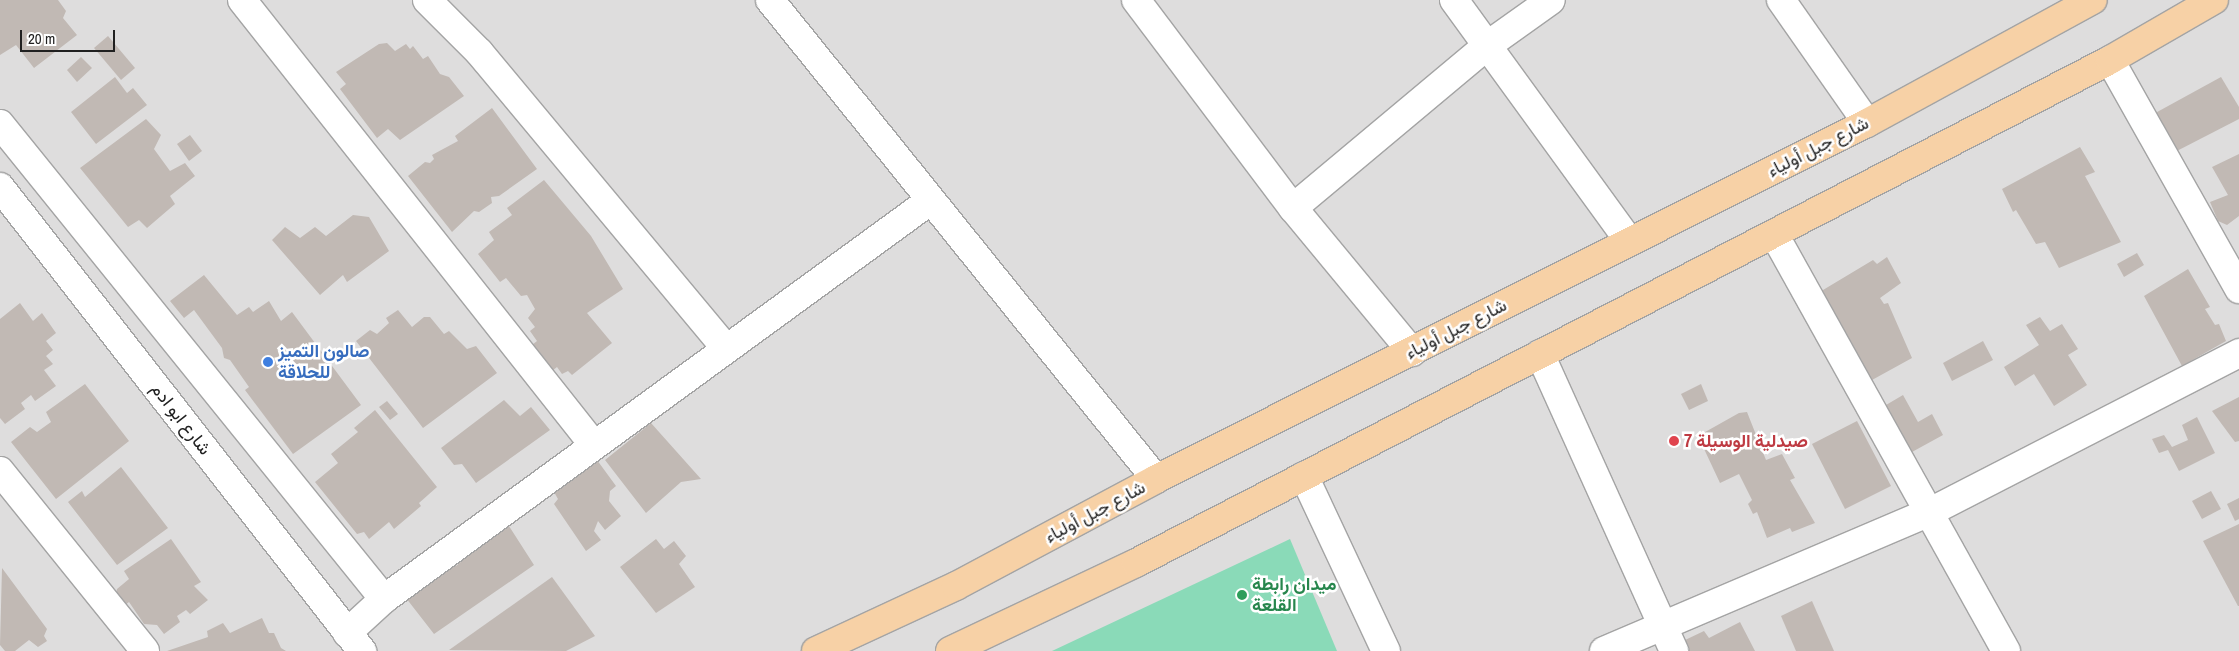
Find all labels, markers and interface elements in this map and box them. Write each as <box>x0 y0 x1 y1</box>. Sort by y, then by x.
scale bar <box>22 20 118 52</box>
text: 20 m <box>28 28 55 49</box>
street label: شارع جبل أولياء <box>1764 112 1872 182</box>
street label: شارع جبل أولياء <box>1402 294 1510 364</box>
place label: صالون التميز للحلاقة <box>278 341 370 384</box>
marker: صالون التميز للحلاقة <box>262 356 274 368</box>
street label: شارع ابو ادم <box>146 379 216 459</box>
place label: صيدلية الوسيلة 7 <box>1684 430 1808 452</box>
marker: صيدلية الوسيلة 7 <box>1668 435 1680 447</box>
street label: شارع جبل أولياء <box>1041 476 1149 548</box>
place label: ميدان رابطة القلعة <box>1252 574 1337 616</box>
marker: ميدان رابطة القلعة <box>1236 589 1248 601</box>

